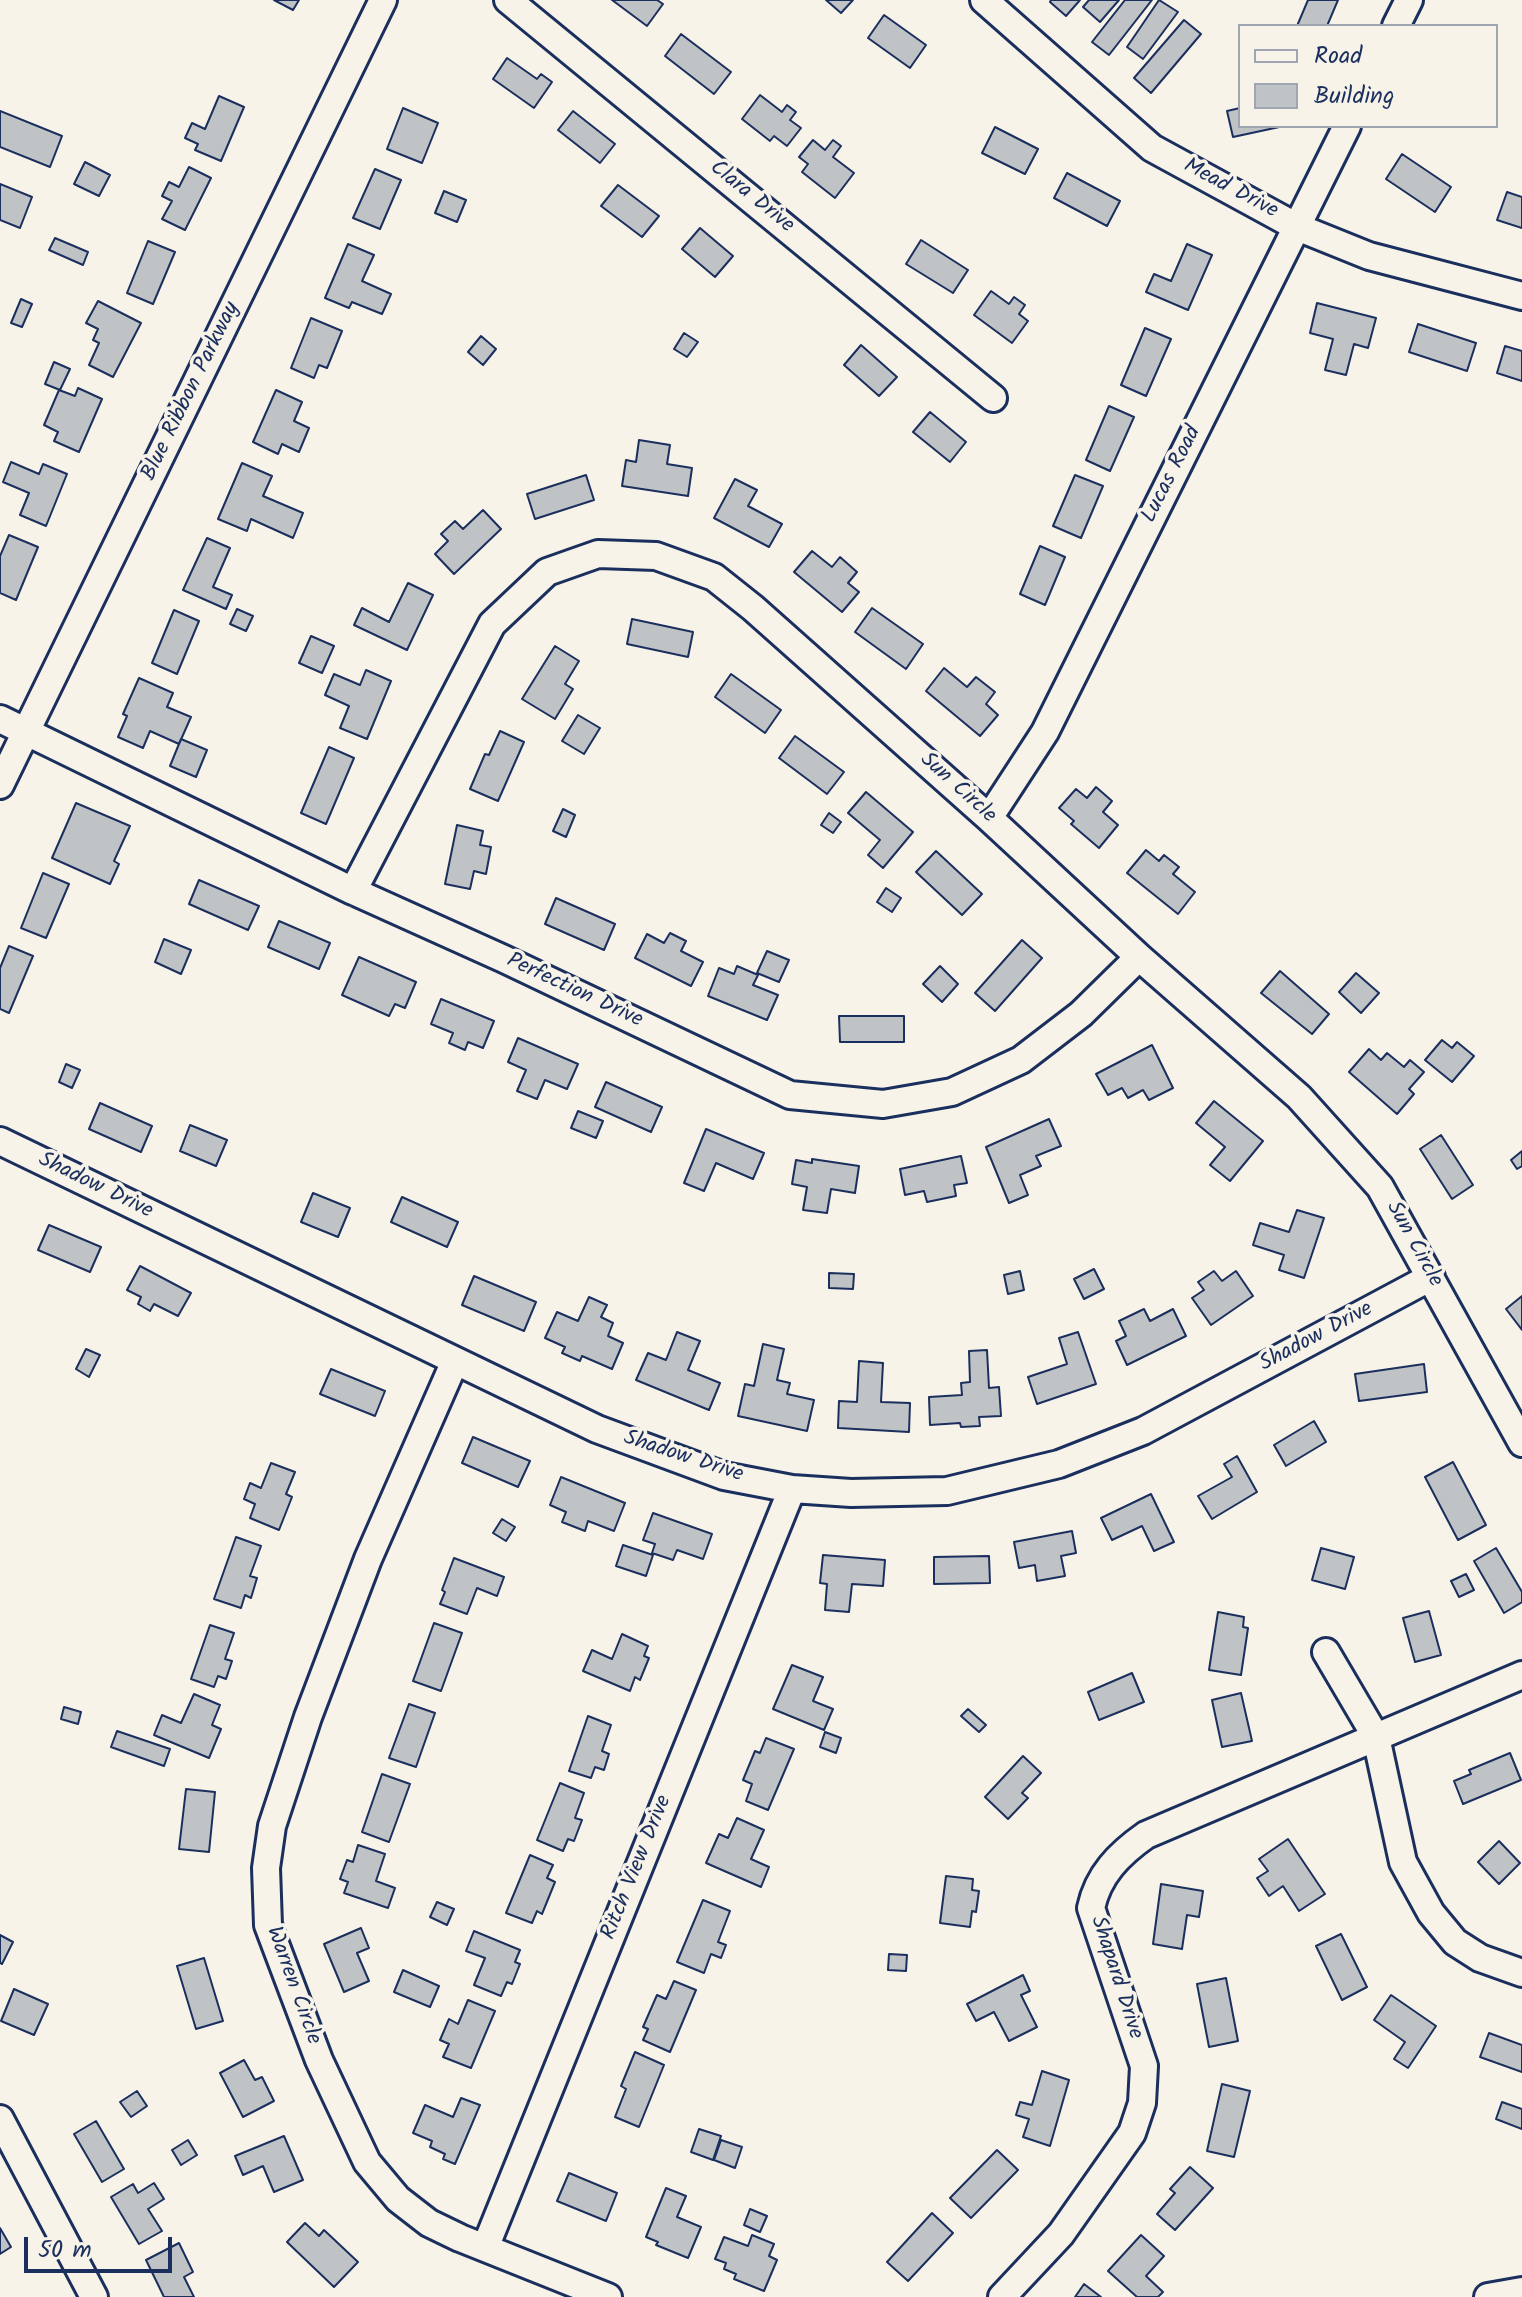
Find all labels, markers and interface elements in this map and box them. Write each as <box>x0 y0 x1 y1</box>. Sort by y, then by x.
legend <box>1238 24 1498 128</box>
text: Road <box>1314 37 1362 76</box>
text: Building <box>1314 77 1394 116</box>
street label: Mead Drive <box>1178 154 1282 226</box>
street label: Clara Drive <box>703 156 799 240</box>
street label: Blue Ribbon Parkway <box>137 298 247 486</box>
street label: Lucas Road <box>1137 422 1209 528</box>
street label: Sun Circle <box>913 748 1001 830</box>
street label: Perfection Drive <box>502 949 646 1035</box>
street label: Shadow Drive <box>33 1148 157 1226</box>
street label: Sun Circle <box>1379 1198 1447 1292</box>
street label: Shadow Drive <box>1256 1297 1378 1379</box>
street label: Shadow Drive <box>620 1426 746 1490</box>
street label: Ritch View Drive <box>597 1792 679 1944</box>
street label: Shapard Drive <box>1083 1913 1147 2043</box>
street label: Warren Circle <box>259 1924 325 2048</box>
scale bar <box>28 2221 176 2271</box>
text: 50 m <box>38 2231 92 2270</box>

